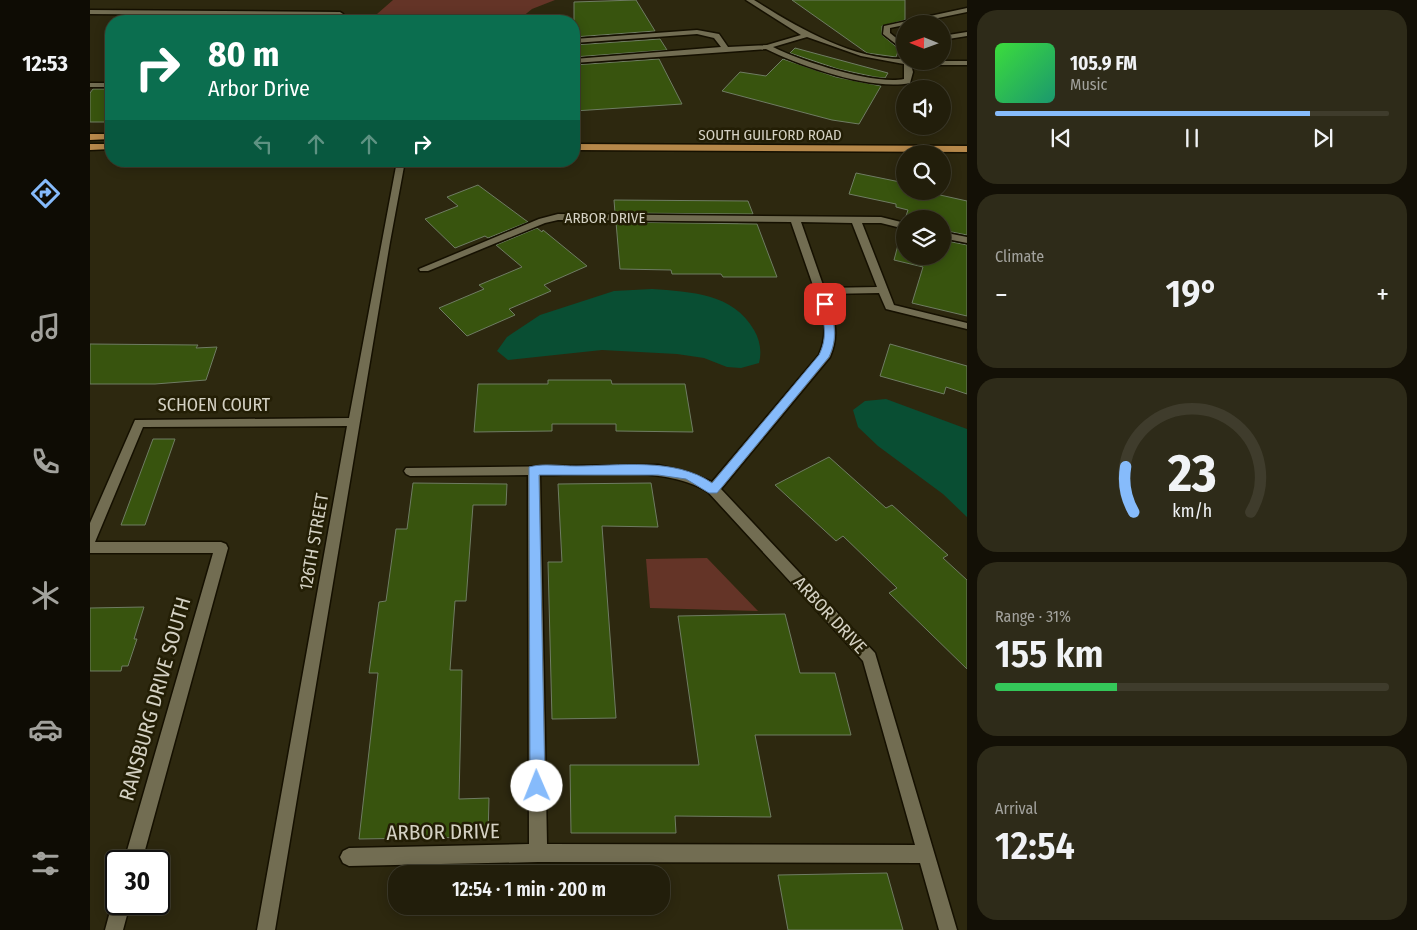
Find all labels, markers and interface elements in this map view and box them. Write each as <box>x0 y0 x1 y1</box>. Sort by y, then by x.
north arrow <box>896 15 951 70</box>
map controls <box>896 15 951 265</box>
text: 80 m <box>208 33 280 75</box>
icon: right <box>125 35 190 100</box>
text: 12:53 <box>22 50 68 77</box>
text: 105.9 FM <box>1070 52 1137 75</box>
text: Arbor Drive <box>208 75 310 102</box>
text: Music <box>1070 75 1107 94</box>
button: sound <box>896 80 951 135</box>
icon: previous <box>1047 124 1075 152</box>
icon: pause <box>1178 124 1206 152</box>
icon: next <box>1309 124 1337 152</box>
street label: SOUTH GUILFORD ROAD <box>698 126 842 144</box>
icon: left <box>249 130 277 158</box>
icon: ahead <box>302 130 330 158</box>
icon: ahead <box>355 130 383 158</box>
icon: right <box>408 130 436 158</box>
button: search <box>896 145 951 200</box>
icon: directions <box>28 176 63 211</box>
street label: ARBOR DRIVE <box>565 209 645 227</box>
button: layers <box>896 210 951 265</box>
text: Climate <box>995 247 1044 266</box>
text: 19° <box>1165 271 1218 317</box>
text: − <box>995 278 1008 311</box>
text: + <box>1376 278 1389 311</box>
pin <box>804 283 846 325</box>
icon: arrive <box>811 290 839 318</box>
icon: music <box>28 310 63 345</box>
street label: SCHOEN COURT <box>158 394 271 416</box>
text: 23 <box>1167 442 1216 505</box>
icon: phone <box>28 444 63 479</box>
street label: 126TH STREET <box>295 491 333 592</box>
text: km/h <box>1172 500 1212 522</box>
street label: ARBOR DRIVE <box>789 572 871 658</box>
icon: climate <box>28 578 63 613</box>
street label: RANSBURG DRIVE SOUTH <box>113 594 197 804</box>
text: Range · 31% <box>995 607 1071 626</box>
text: 155 km <box>995 631 1104 677</box>
icon: car <box>28 712 63 747</box>
position arrow <box>510 759 562 811</box>
text: Arrival <box>995 799 1037 818</box>
street label: ARBOR DRIVE <box>386 818 500 846</box>
text: 12:54 <box>995 823 1075 869</box>
icon: filters <box>28 846 63 881</box>
speed limit sign: 30 <box>105 850 170 915</box>
text: 12:54 · 1 min · 200 m <box>452 878 606 901</box>

